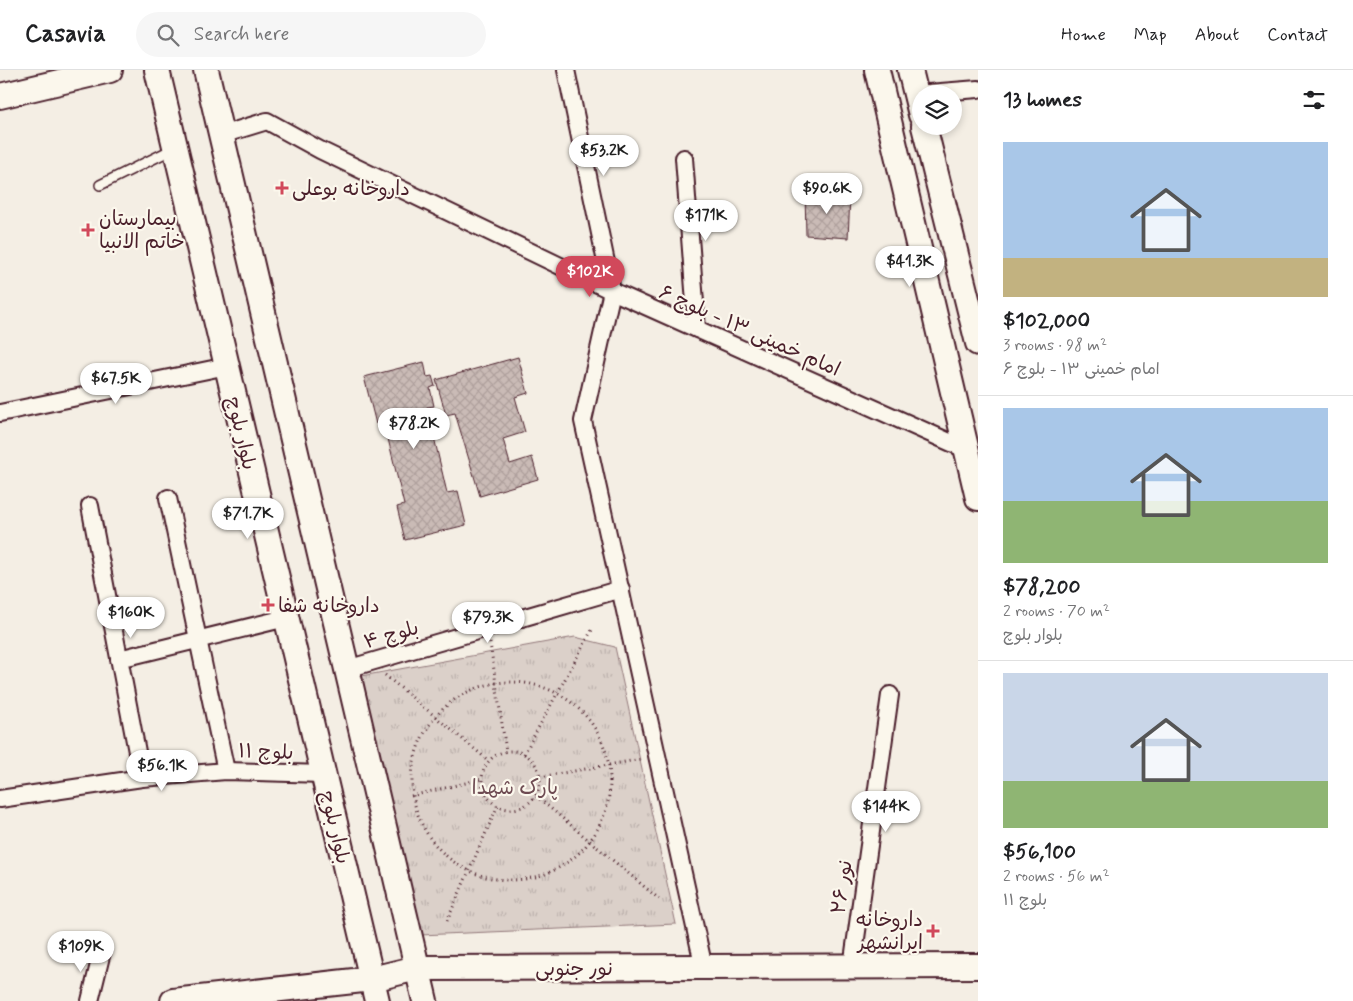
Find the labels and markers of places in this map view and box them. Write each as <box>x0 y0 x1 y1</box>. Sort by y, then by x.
pin: $53.2K <box>563 134 645 177</box>
pin: $90.6K <box>786 172 868 215</box>
place label: داروخانه بوعلی <box>292 176 410 203</box>
marker: داروخانه بوعلی <box>276 182 288 194</box>
pin: $171K <box>671 200 741 242</box>
place label: بیمارستان خاتم الانبیا <box>99 206 185 256</box>
marker: بیمارستان خاتم الانبیا <box>81 223 95 237</box>
pin: $41.3K <box>869 246 951 288</box>
pin: $102K <box>555 256 625 298</box>
pin: $67.5K <box>75 362 157 405</box>
pin: $78.2K <box>373 408 455 450</box>
pin: $71.7K <box>207 498 289 540</box>
place label: داروخانه شفا <box>278 593 380 620</box>
pin: $160K <box>96 596 166 639</box>
marker: داروخانه شفا <box>262 599 274 611</box>
pin: $79.3K <box>447 602 529 644</box>
pin: $56.1K <box>121 750 203 792</box>
pin: $144K <box>851 790 921 833</box>
place label: داروخانه ایرانشهر <box>856 907 923 957</box>
marker: داروخانه ایرانشهر <box>927 925 939 937</box>
pin: $109K <box>46 930 116 973</box>

